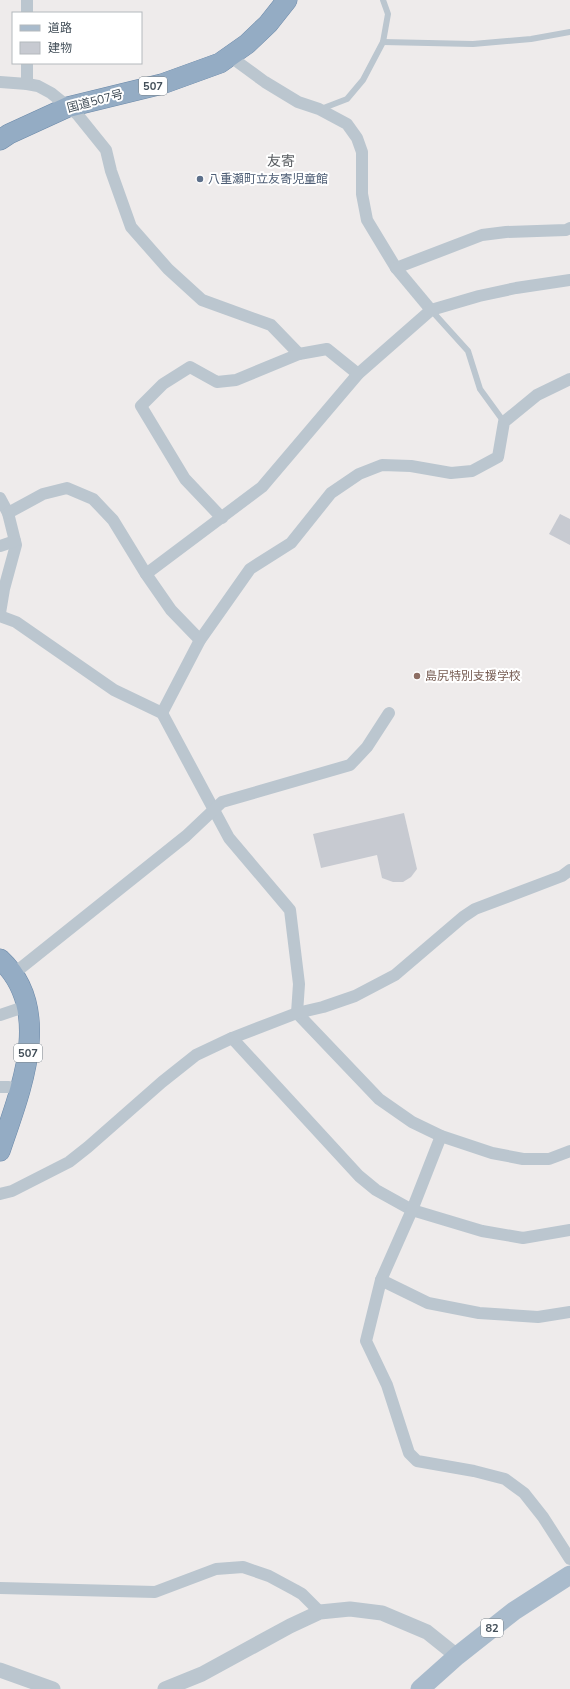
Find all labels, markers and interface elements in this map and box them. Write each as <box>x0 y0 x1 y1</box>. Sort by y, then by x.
legend <box>12 12 142 64</box>
text: 道路 <box>48 20 72 36</box>
text: 建物 <box>48 40 72 56</box>
road number: 507 <box>139 77 167 95</box>
street label: 国道507号 <box>65 86 125 116</box>
district label: 友寄 <box>267 152 295 171</box>
place label: 八重瀬町立友寄児童館 <box>208 171 328 187</box>
marker: 八重瀬町立友寄児童館 <box>195 174 205 184</box>
place label: 島尻特別支援学校 <box>425 668 521 684</box>
marker: 島尻特別支援学校 <box>412 671 422 681</box>
road number: 507 <box>14 1044 42 1062</box>
road number: 82 <box>481 1619 503 1637</box>

